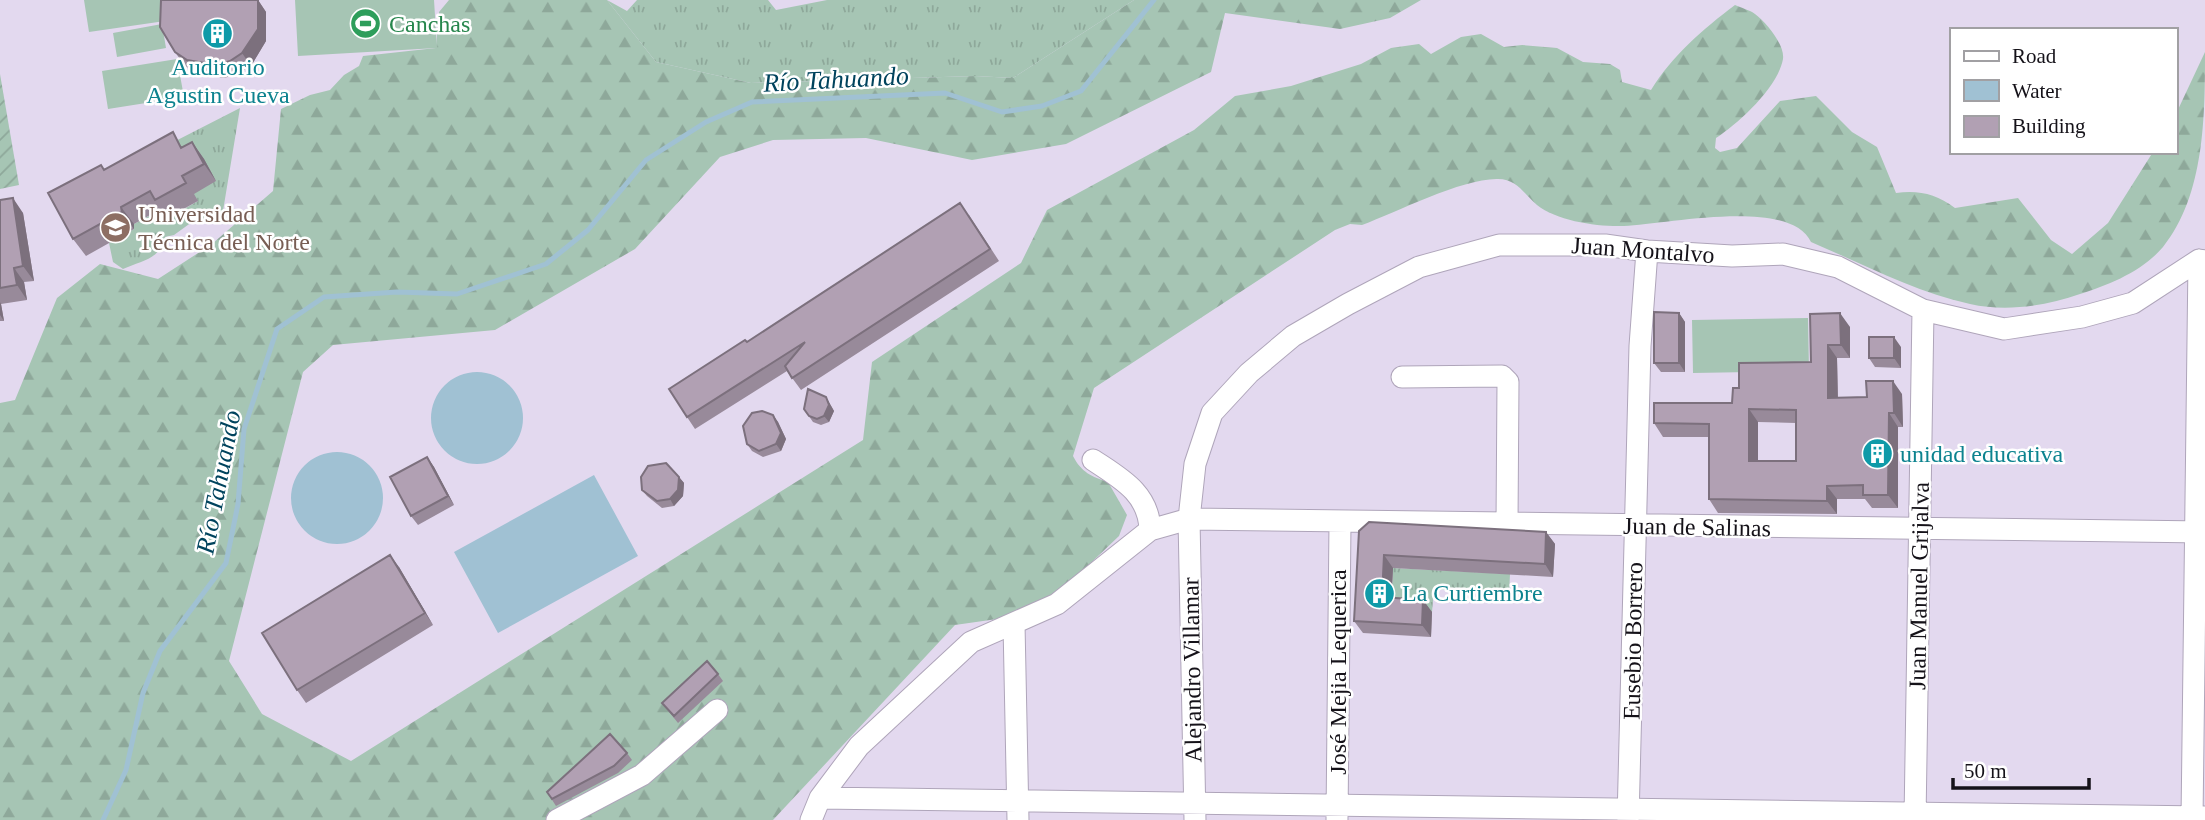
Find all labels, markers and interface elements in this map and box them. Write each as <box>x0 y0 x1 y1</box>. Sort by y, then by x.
sports icon: Canchas <box>349 7 383 41</box>
place label: Canchas <box>389 11 470 37</box>
building icon: Auditorio Agustin Cueva <box>201 16 235 50</box>
legend <box>1950 28 2177 154</box>
text: Road <box>2012 44 2057 68</box>
place label: Auditorio Agustin Cueva <box>146 54 290 108</box>
water label: Río Tahuando <box>762 61 910 98</box>
text: Water <box>2012 79 2062 103</box>
text: Building <box>2012 114 2086 138</box>
place label: Universidad Técnica del Norte <box>138 201 310 255</box>
school or university icon: Universidad Técnica del Norte <box>98 211 132 245</box>
street label: Juan Montalvo <box>1571 232 1715 268</box>
water label: Río Tahuando <box>190 408 247 557</box>
building icon: unidad educativa <box>1860 437 1894 471</box>
place label: unidad educativa <box>1900 441 2064 467</box>
street label: Juan Manuel Grijalva <box>1904 481 1934 690</box>
street label: Juan de Salinas <box>1623 513 1771 541</box>
street label: Eusebio Borrero <box>1619 562 1647 720</box>
street label: José Mejia Lequerica <box>1325 569 1351 775</box>
building icon: La Curtiembre <box>1362 576 1396 610</box>
street label: Alejandro Villamar <box>1177 577 1207 763</box>
place label: La Curtiembre <box>1402 580 1543 606</box>
scale bar <box>1953 746 2090 790</box>
text: 50 m <box>1964 759 2007 783</box>

